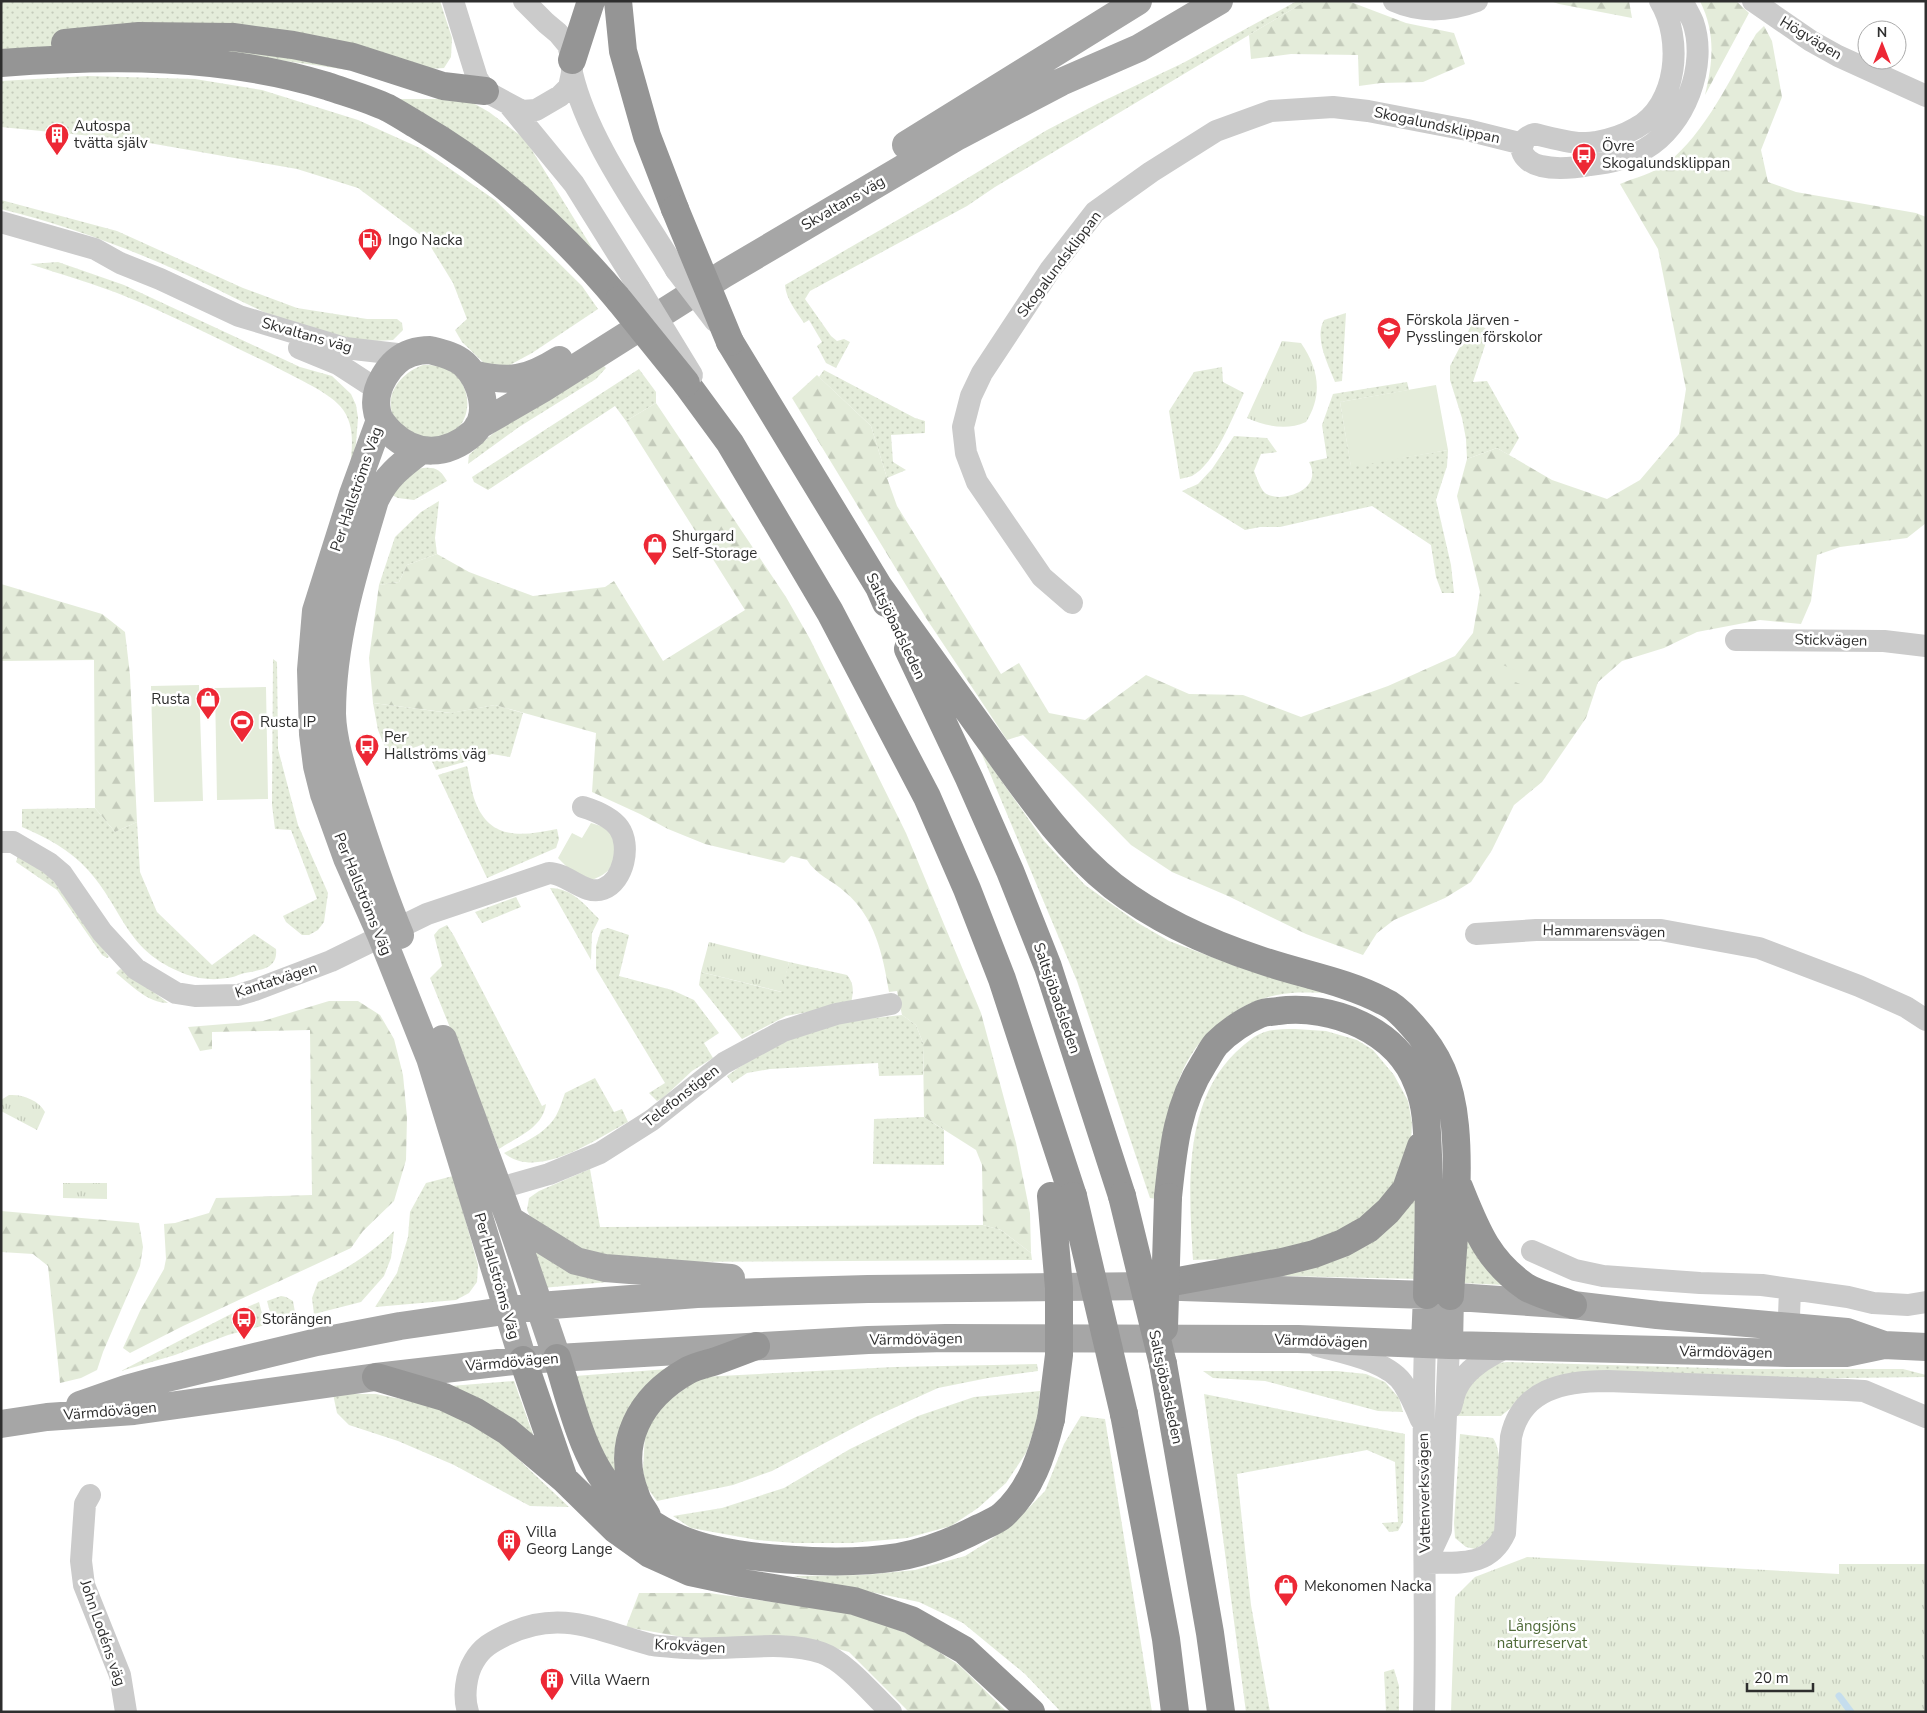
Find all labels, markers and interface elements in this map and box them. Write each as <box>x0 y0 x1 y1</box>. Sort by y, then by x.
street label: Högvägen <box>1776 12 1846 64</box>
north arrow <box>1857 20 1907 70</box>
text: N <box>1877 23 1887 42</box>
street label: Skogalundsklippan <box>1372 102 1502 148</box>
place label: Autospa tvätta själv <box>74 116 148 153</box>
building icon: Autospa tvätta själv <box>44 122 70 156</box>
place label: Övre Skogalundsklippan <box>1602 136 1730 173</box>
bus stop icon: Övre Skogalundsklippan <box>1571 142 1597 176</box>
street label: Skvaltans väg <box>798 171 888 235</box>
street label: Skogalundsklippan <box>1012 207 1106 321</box>
fuel station icon: Ingo Nacka <box>357 227 383 261</box>
place label: Ingo Nacka <box>388 230 463 250</box>
place label: Förskola Järven - Pysslingen förskolor <box>1406 310 1543 347</box>
street label: Skvaltans väg <box>259 313 355 357</box>
school or university icon: Förskola Järven - Pysslingen förskolor <box>1376 316 1402 350</box>
street label: Per Hallströms Väg <box>325 424 387 554</box>
place label: Shurgard Self-Storage <box>672 526 757 563</box>
shop icon: Shurgard Self-Storage <box>642 532 668 566</box>
street label: Saltsjöbadsleden <box>862 569 930 683</box>
street label: Stickvägen <box>1794 629 1868 651</box>
shop icon: Rusta <box>195 686 221 720</box>
place label: Rusta <box>151 689 190 709</box>
sports icon: Rusta IP <box>229 709 255 743</box>
place label: Rusta IP <box>260 712 316 732</box>
place label: Per Hallströms väg <box>384 727 486 764</box>
bus stop icon: Per Hallströms väg <box>354 733 380 767</box>
street label: Per Hallströms Väg <box>329 830 397 958</box>
street label: Hammarensvägen <box>1543 920 1665 942</box>
street label: Saltsjöbadsleden <box>1029 940 1085 1056</box>
street label: Kantatvägen <box>232 957 320 1003</box>
street label: Telefonstigen <box>639 1060 723 1132</box>
street label: Per Hallströms Väg <box>469 1210 525 1342</box>
bus stop icon: Storängen <box>231 1306 257 1340</box>
place label: Storängen <box>262 1309 332 1329</box>
street label: Värmdövägen <box>868 1328 963 1350</box>
street label: Saltsjöbadsleden <box>1144 1328 1188 1446</box>
street label: Värmdövägen <box>1273 1329 1368 1353</box>
street label: Värmdövägen <box>1678 1341 1773 1363</box>
street label: Värmdövägen <box>464 1348 559 1376</box>
street label: Värmdövägen <box>62 1397 157 1425</box>
street label: Vattenverksvägen <box>1413 1433 1435 1554</box>
place label: Villa Georg Lange <box>525 1522 613 1559</box>
building icon: Villa Georg Lange <box>496 1528 522 1562</box>
shop icon: Mekonomen Nacka <box>1273 1573 1299 1607</box>
street label: John Lodéns väg <box>75 1576 131 1689</box>
place label: Mekonomen Nacka <box>1304 1576 1432 1596</box>
park label: Långsjöns naturreservat <box>1497 1616 1588 1653</box>
street label: Krokvägen <box>654 1634 726 1658</box>
scale bar <box>1747 1660 1813 1692</box>
building icon: Villa Waern <box>539 1667 565 1701</box>
text: 20 m <box>1754 1668 1789 1688</box>
place label: Villa Waern <box>569 1670 650 1690</box>

